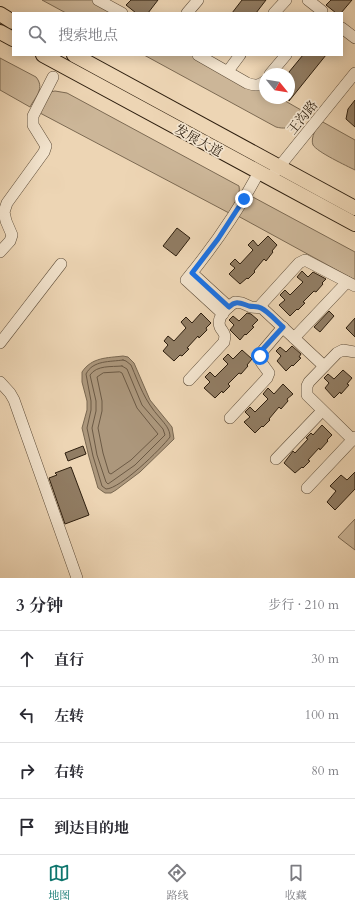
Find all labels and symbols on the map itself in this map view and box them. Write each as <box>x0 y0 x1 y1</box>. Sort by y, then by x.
north arrow <box>259 68 295 104</box>
street label: 王沟路 <box>284 97 322 138</box>
street label: 发展大道 <box>171 120 226 161</box>
route end <box>235 190 253 208</box>
route start <box>251 347 269 365</box>

